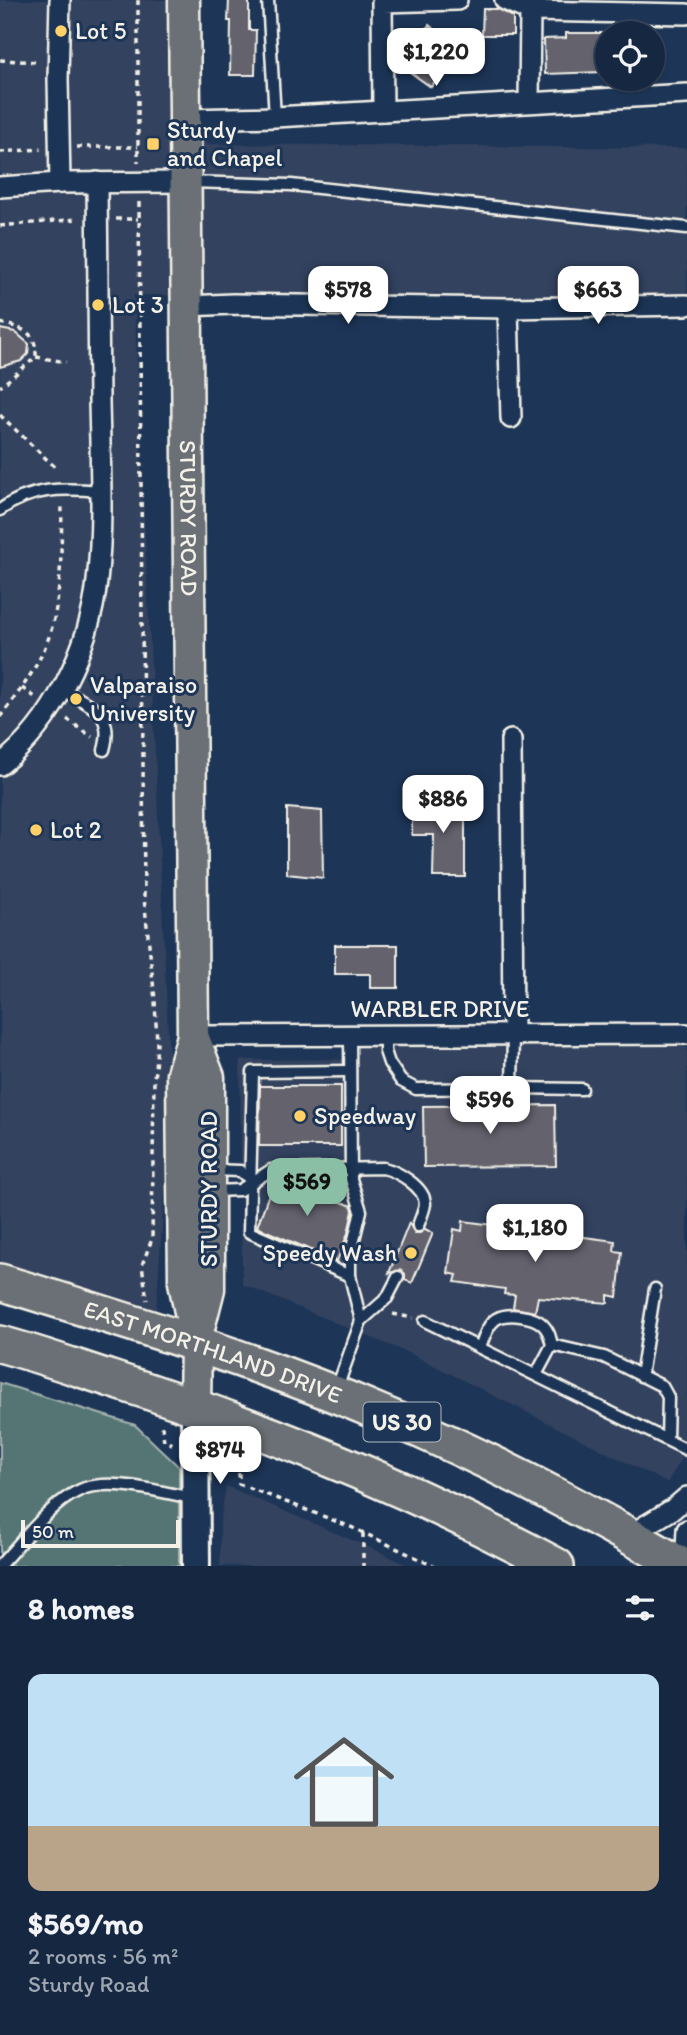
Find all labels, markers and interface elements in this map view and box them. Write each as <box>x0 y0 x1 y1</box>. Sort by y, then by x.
place label: Lot 5 <box>75 16 126 45</box>
map controls <box>595 21 665 91</box>
button: locate <box>595 21 665 91</box>
marker: Lot 5 <box>53 23 69 39</box>
pin: $1,220 <box>379 28 493 88</box>
text: $1,220 <box>403 37 469 65</box>
place label: Sturdy and Chapel <box>167 115 283 172</box>
marker: Sturdy and Chapel <box>145 136 161 152</box>
pin: $578 <box>307 266 389 326</box>
pin: $663 <box>557 266 639 326</box>
text: $578 <box>324 275 372 303</box>
text: $663 <box>574 275 622 303</box>
place label: Lot 3 <box>112 290 164 319</box>
marker: Lot 3 <box>90 297 106 313</box>
street label: STURDY ROAD <box>174 440 204 596</box>
place label: Valparaiso University <box>90 670 197 727</box>
marker: Valparaiso University <box>68 691 84 707</box>
pin: $886 <box>402 776 484 835</box>
text: $886 <box>418 784 468 812</box>
place label: Lot 2 <box>50 815 102 844</box>
marker: Lot 2 <box>28 822 44 838</box>
street label: WARBLER DRIVE <box>351 994 529 1023</box>
pin: $596 <box>449 1076 531 1136</box>
text: $596 <box>466 1085 514 1113</box>
place label: Speedway <box>314 1101 416 1130</box>
marker: Speedway <box>292 1108 308 1124</box>
street label: STURDY ROAD <box>194 1111 223 1267</box>
pin: $569 <box>266 1158 348 1218</box>
text: $569 <box>283 1167 331 1195</box>
pin: $1,180 <box>478 1204 592 1264</box>
text: $1,180 <box>502 1213 568 1241</box>
place label: Speedy Wash <box>262 1238 397 1267</box>
marker: Speedy Wash <box>403 1245 419 1261</box>
street label: EAST MORTHLAND DRIVE <box>80 1294 346 1410</box>
road number: US 30 <box>364 1402 440 1442</box>
pin: $874 <box>179 1426 261 1486</box>
text: $874 <box>195 1435 245 1463</box>
scale bar <box>21 1517 180 1549</box>
text: 50 m <box>32 1520 74 1543</box>
icon: filters <box>621 1589 659 1627</box>
text: 8 homes <box>28 1590 135 1627</box>
icon: home <box>281 1719 407 1845</box>
text: $569/mo <box>28 1905 144 1942</box>
text: 2 rooms · 56 m² <box>28 1942 179 1970</box>
text: Sturdy Road <box>28 1970 149 1998</box>

